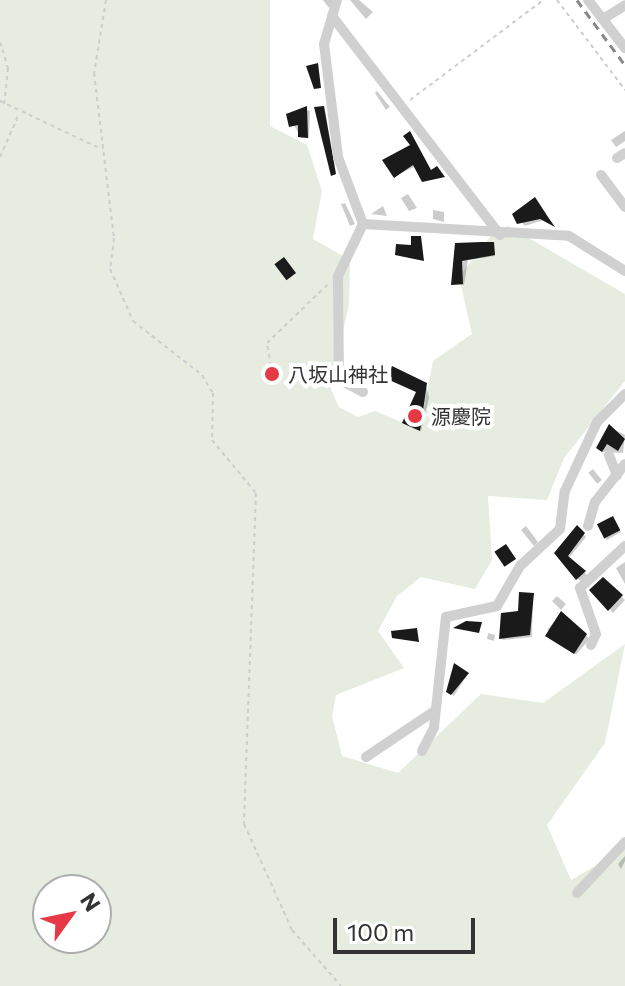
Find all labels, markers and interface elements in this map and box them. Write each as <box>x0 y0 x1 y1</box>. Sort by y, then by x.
place label: 八坂山神社 <box>288 362 388 386</box>
marker: 八坂山神社 <box>263 365 281 383</box>
place label: 源慶院 <box>431 404 491 428</box>
marker: 源慶院 <box>406 407 424 425</box>
north arrow <box>32 874 112 954</box>
text: N <box>75 887 107 916</box>
scale bar <box>337 902 479 952</box>
text: 100 m <box>347 917 414 946</box>

